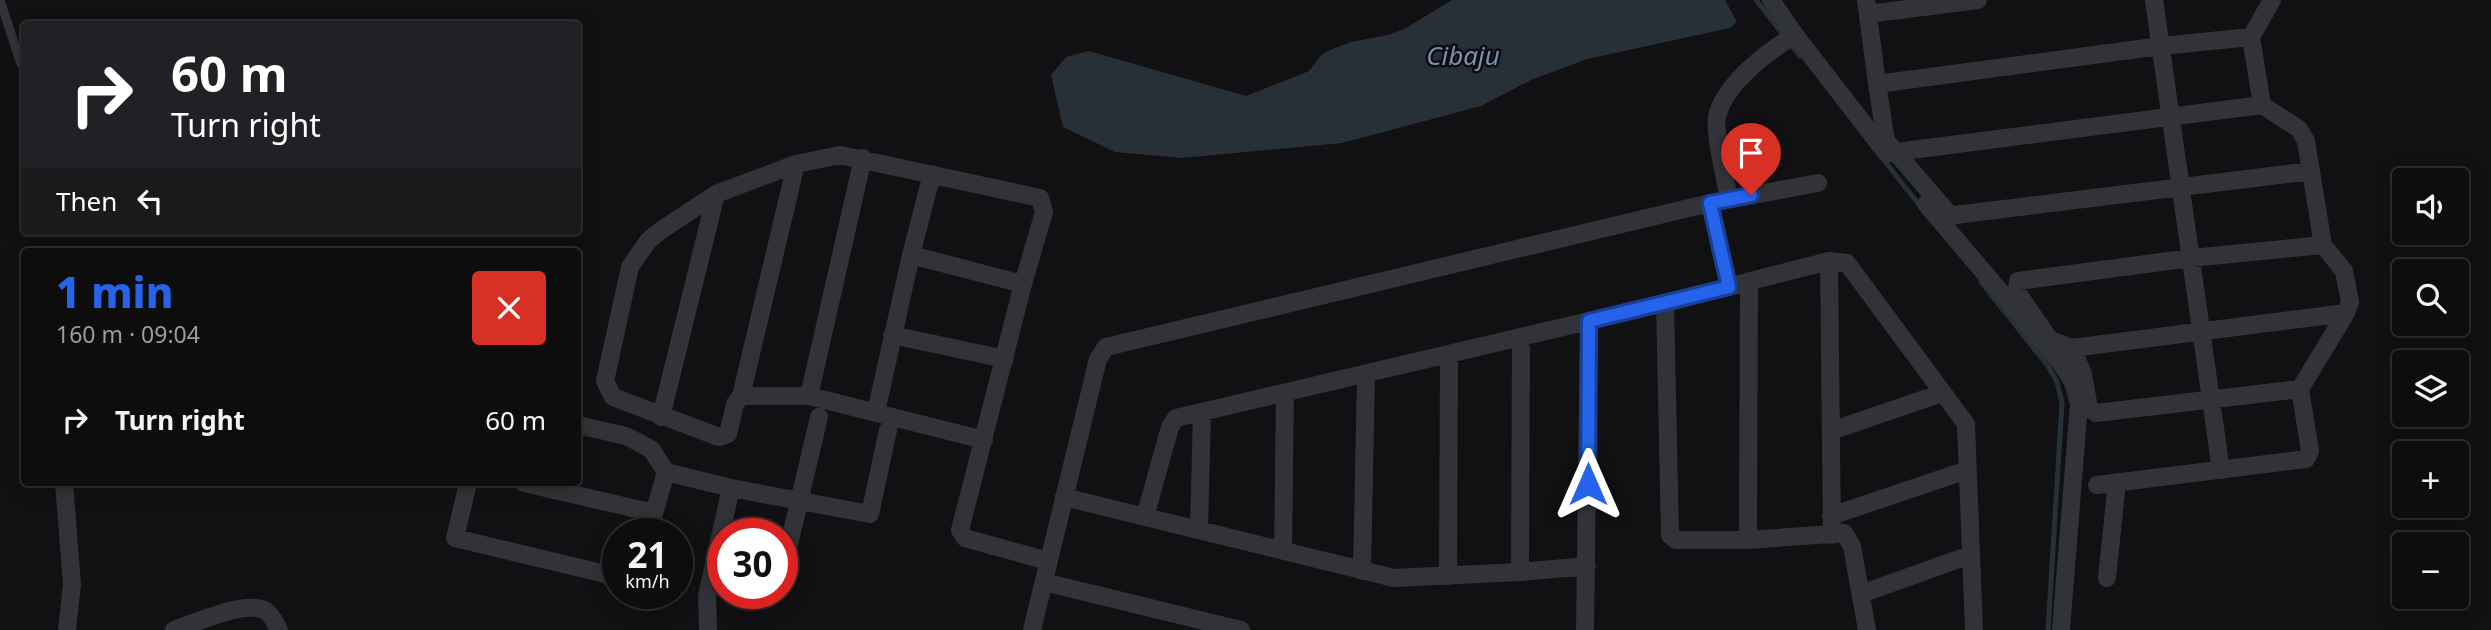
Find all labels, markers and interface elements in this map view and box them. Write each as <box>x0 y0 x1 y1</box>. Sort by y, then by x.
water label: Cibaju <box>1426 37 1500 73</box>
text: 60 m <box>171 40 288 106</box>
icon: right <box>56 49 147 140</box>
text: Turn right <box>171 103 321 146</box>
pin <box>1721 123 1781 195</box>
icon: arrive <box>1732 134 1770 172</box>
map controls <box>2392 168 2469 609</box>
button: sound <box>2392 168 2469 245</box>
icon: left <box>131 182 169 220</box>
text: Then <box>56 183 117 219</box>
button: search <box>2392 259 2469 336</box>
text: 1 min <box>56 263 173 320</box>
button: close <box>472 271 546 345</box>
text: 160 m · 09:04 <box>56 318 200 350</box>
button: layers <box>2392 350 2469 427</box>
icon: right <box>56 401 94 439</box>
text: Turn right <box>115 402 245 438</box>
text: 60 m <box>485 402 546 438</box>
button: + <box>2392 441 2469 518</box>
position arrow <box>1551 447 1625 521</box>
speed limit sign: 30 <box>707 518 798 609</box>
text: 21 <box>627 531 668 578</box>
button: − <box>2392 532 2469 609</box>
text: km/h <box>625 569 670 593</box>

